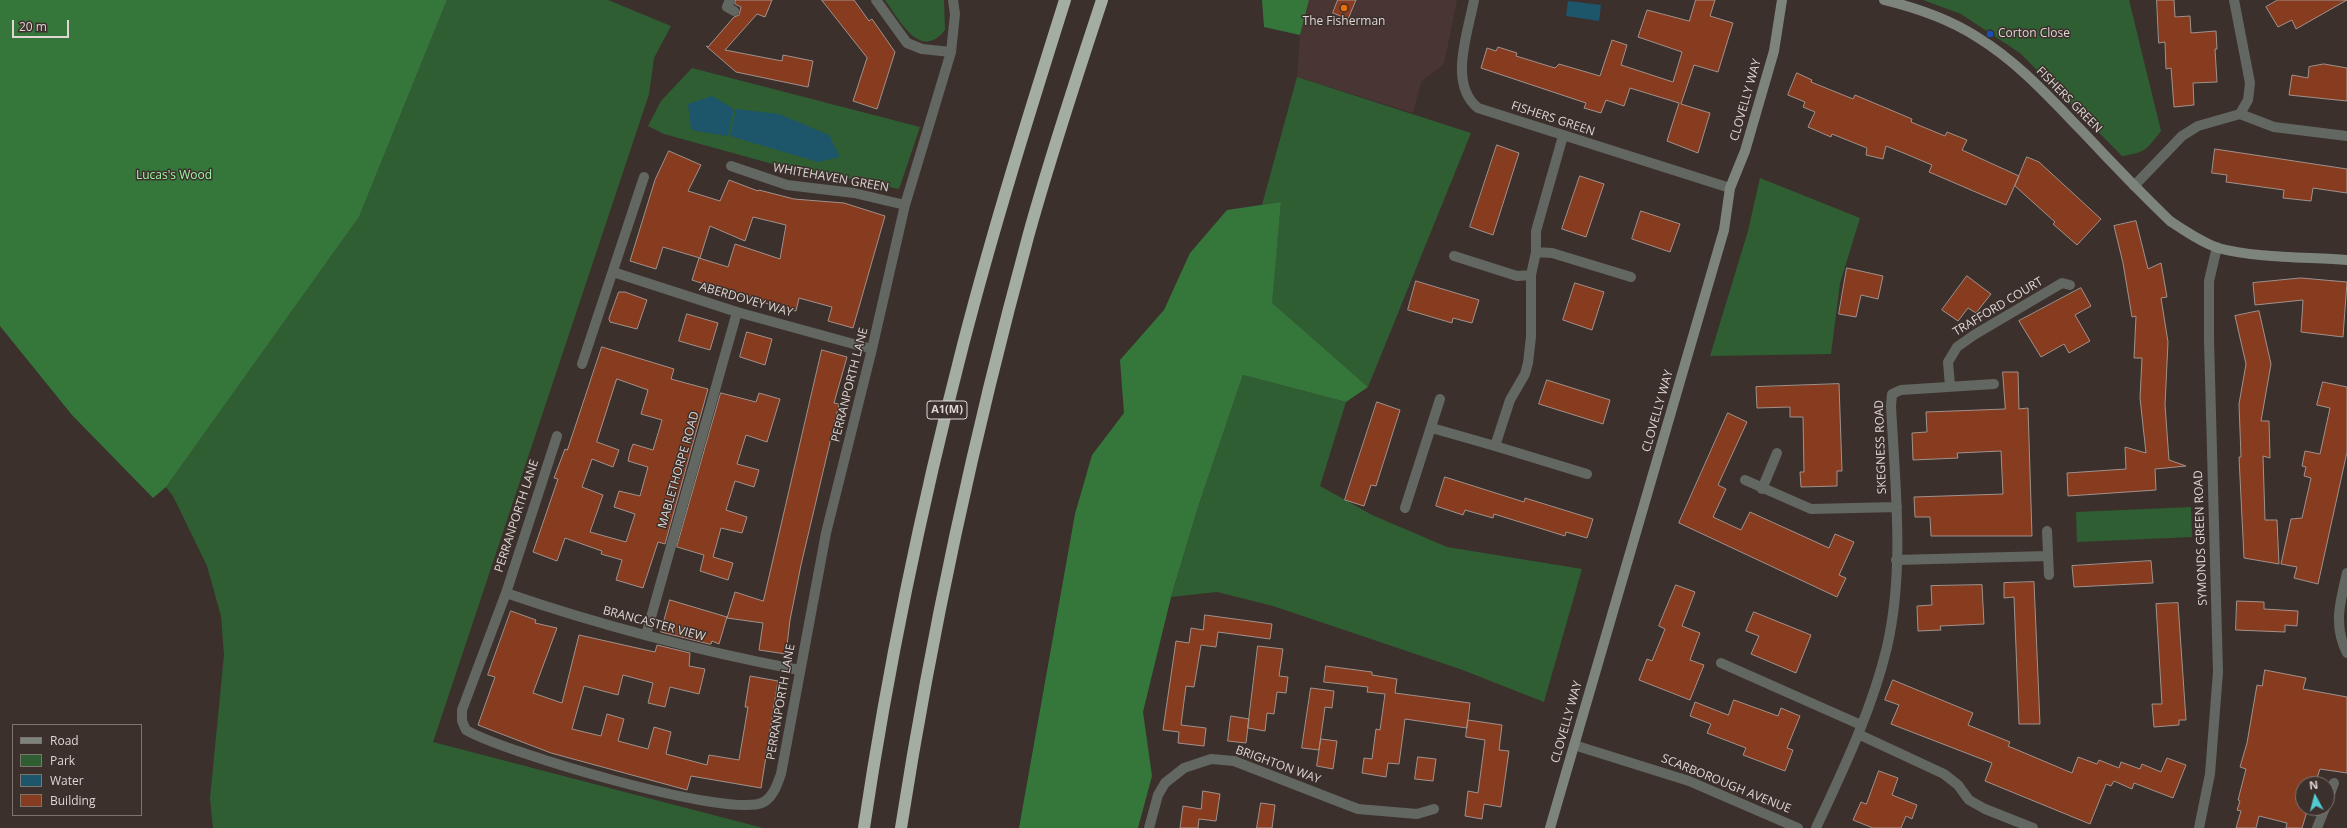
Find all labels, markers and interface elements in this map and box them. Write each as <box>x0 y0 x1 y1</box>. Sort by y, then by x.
marker: The Fisherman <box>1339 3 1349 13</box>
scale bar <box>14 12 71 38</box>
place label: The Fisherman <box>1303 15 1385 29</box>
text: 20 m <box>19 18 47 35</box>
place label: Corton Close <box>1998 27 2070 41</box>
marker: Corton Close <box>1985 29 1995 39</box>
street label: CLOVELLY WAY <box>1727 57 1765 143</box>
street label: FISHERS GREEN <box>2033 64 2105 136</box>
street label: FISHERS GREEN <box>1509 99 1597 139</box>
street label: WHITEHAVEN GREEN <box>772 161 890 195</box>
park label: Lucas's Wood <box>136 169 212 183</box>
street label: TRAFFORD COURT <box>1950 275 2046 339</box>
street label: ABERDOVEY WAY <box>698 280 794 320</box>
street label: PERRANPORTH LANE <box>829 326 871 444</box>
street label: CLOVELLY WAY <box>1639 368 1677 454</box>
street label: SKEGNESS ROAD <box>1872 400 1890 494</box>
road number: A1(M) <box>927 401 967 419</box>
street label: MABLETHORPE ROAD <box>655 410 703 530</box>
street label: PERRANPORTH LANE <box>492 458 542 574</box>
street label: SYMONDS GREEN ROAD <box>2191 470 2211 606</box>
street label: BRANCASTER VIEW <box>601 603 707 645</box>
street label: PERRANPORTH LANE <box>764 643 798 761</box>
street label: CLOVELLY WAY <box>1548 679 1586 765</box>
legend <box>12 724 142 816</box>
text: Road <box>50 732 79 749</box>
street label: BRIGHTON WAY <box>1233 743 1323 787</box>
street label: SCARBOROUGH AVENUE <box>1659 751 1793 817</box>
text: Park <box>50 752 75 769</box>
text: Water <box>50 772 84 789</box>
north arrow <box>2295 776 2335 816</box>
text: N <box>2308 777 2319 793</box>
text: Building <box>50 792 95 809</box>

